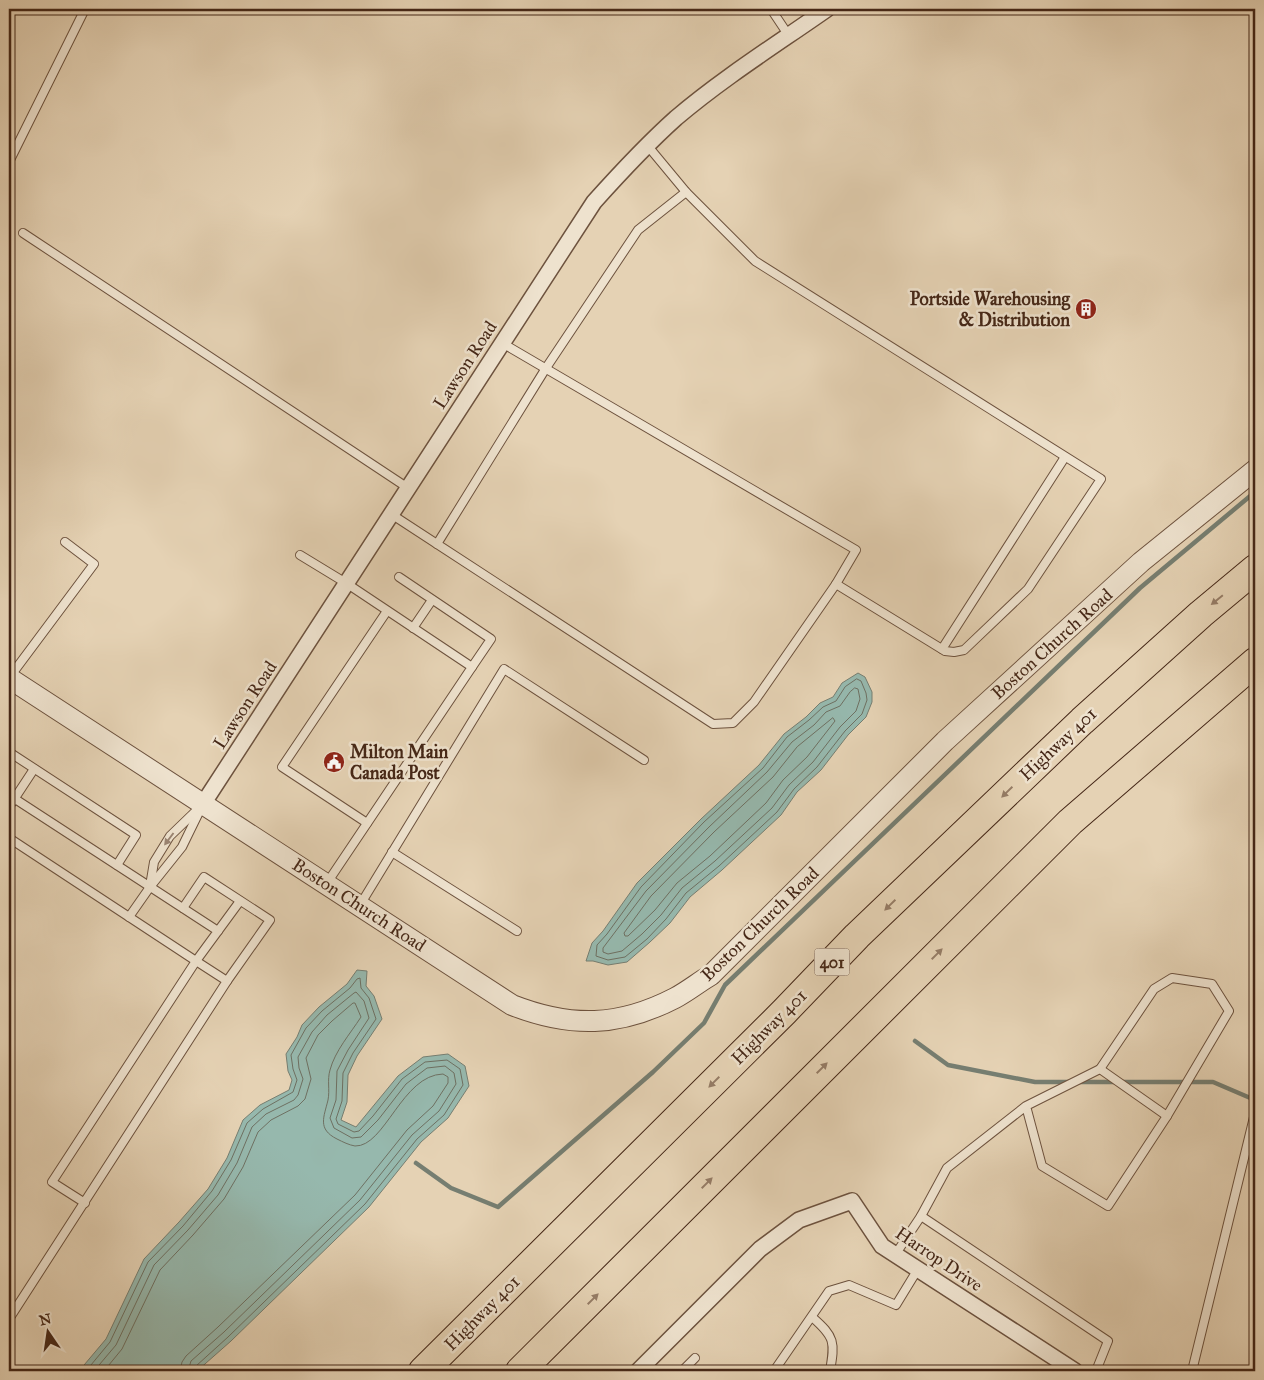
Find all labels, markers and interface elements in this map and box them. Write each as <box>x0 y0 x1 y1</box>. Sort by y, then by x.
place label: Portside Warehousing & Distribution <box>910 288 1071 331</box>
building icon: Portside Warehousing & Distribution <box>1074 297 1098 321</box>
street label: Lawson Road <box>428 317 502 413</box>
street label: Boston Church Road <box>987 584 1117 704</box>
one-way arrow <box>1212 594 1224 606</box>
street label: Lawson Road <box>208 657 282 753</box>
street label: Highway 401 <box>1015 703 1102 786</box>
place label: Milton Main Canada Post <box>350 741 449 784</box>
public building icon: Milton Main Canada Post <box>322 750 346 774</box>
one-way arrow <box>1002 786 1014 798</box>
one-way arrow <box>164 832 174 846</box>
street label: Boston Church Road <box>288 854 430 956</box>
street label: Boston Church Road <box>697 862 823 986</box>
one-way arrow <box>884 899 896 911</box>
one-way arrow <box>931 948 943 960</box>
road number: 401 <box>814 949 850 976</box>
street label: Highway 401 <box>727 985 812 1070</box>
one-way arrow <box>816 1063 828 1075</box>
one-way arrow <box>708 1076 720 1088</box>
one-way arrow <box>701 1178 713 1190</box>
street label: Harrop Drive <box>891 1222 987 1296</box>
street label: Highway 401 <box>440 1271 525 1356</box>
one-way arrow <box>586 1293 598 1305</box>
north arrow <box>22 1308 72 1358</box>
text: N <box>37 1310 53 1329</box>

